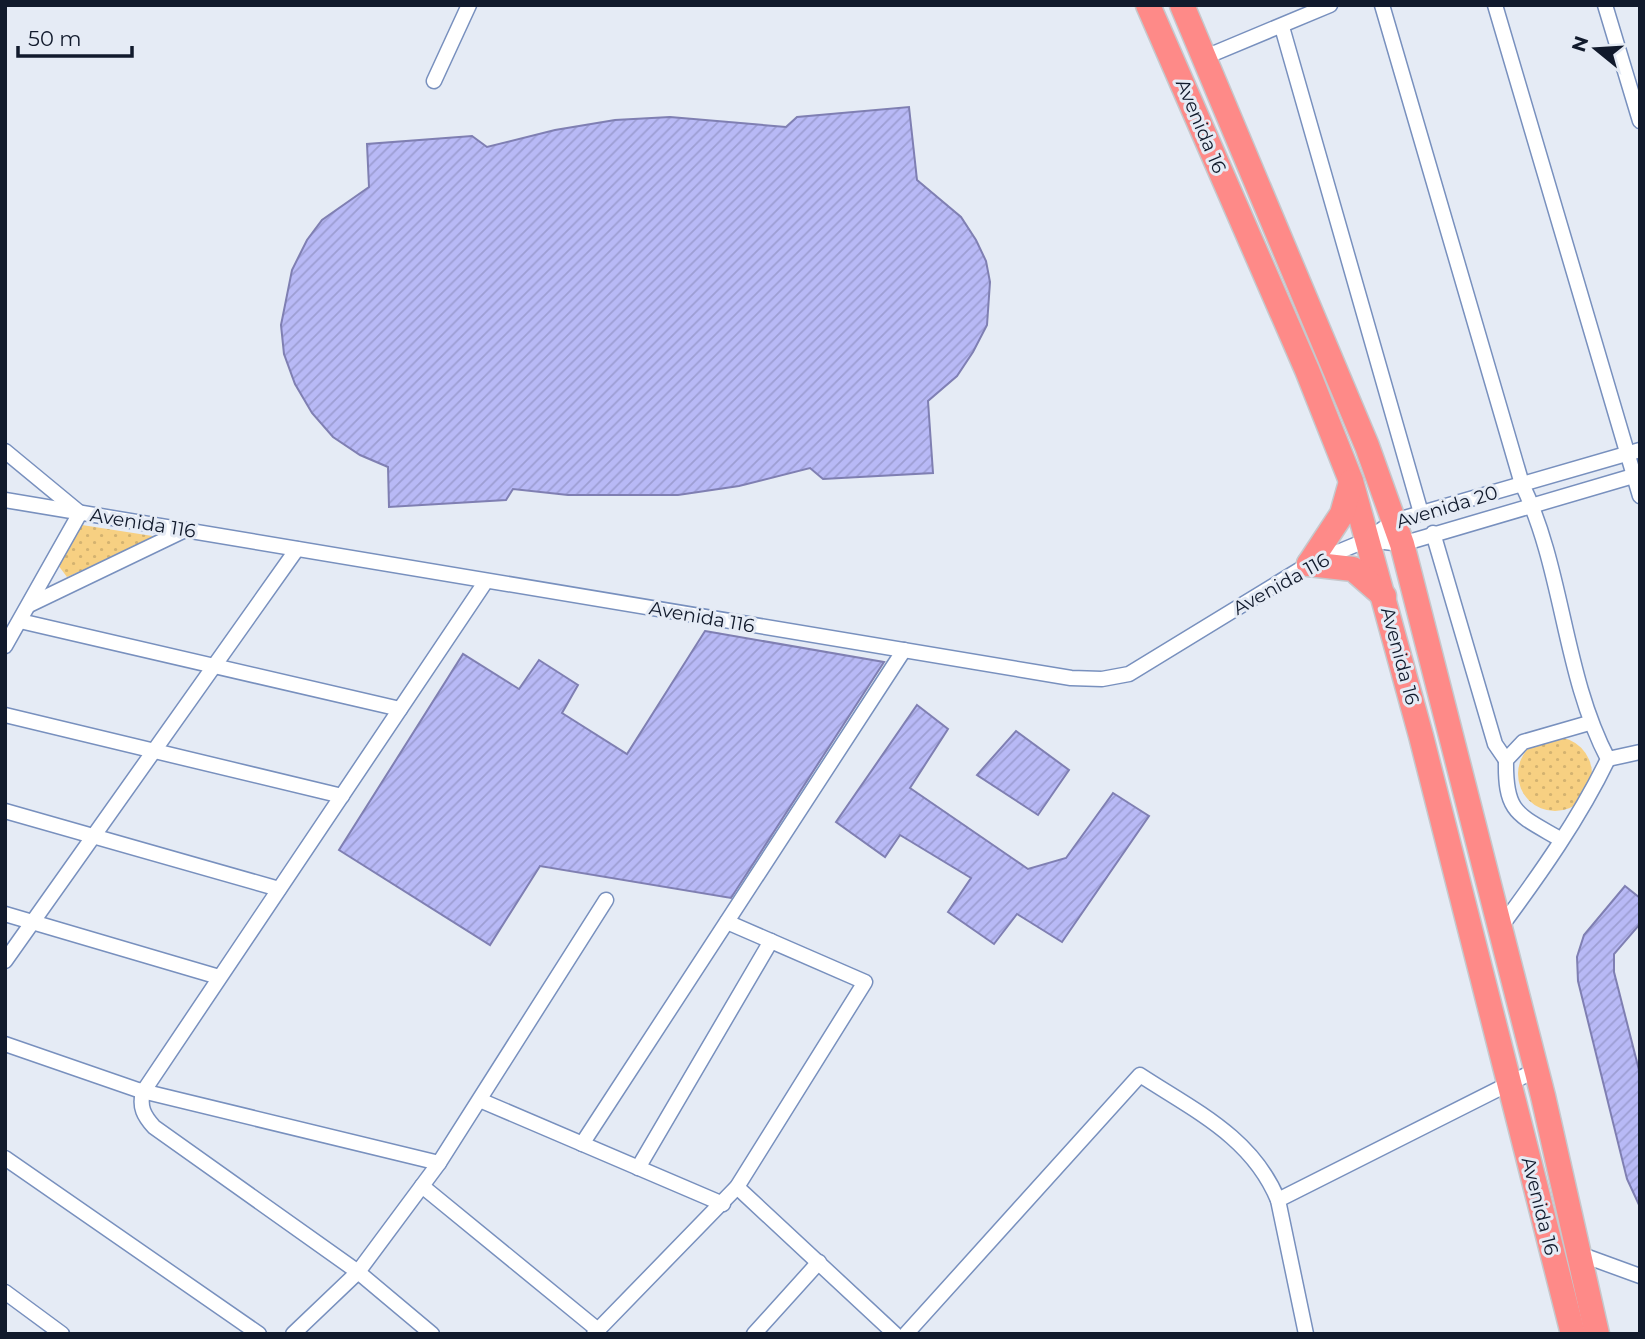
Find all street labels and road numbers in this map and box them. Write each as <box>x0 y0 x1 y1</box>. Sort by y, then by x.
street label: Avenida 16 <box>1171 75 1231 177</box>
street label: Avenida 20 <box>1393 481 1501 533</box>
street label: Avenida 116 <box>88 503 198 543</box>
street label: Avenida 116 <box>1229 548 1333 620</box>
street label: Avenida 116 <box>647 596 757 638</box>
street label: Avenida 16 <box>1376 605 1424 707</box>
street label: Avenida 16 <box>1517 1155 1563 1257</box>

